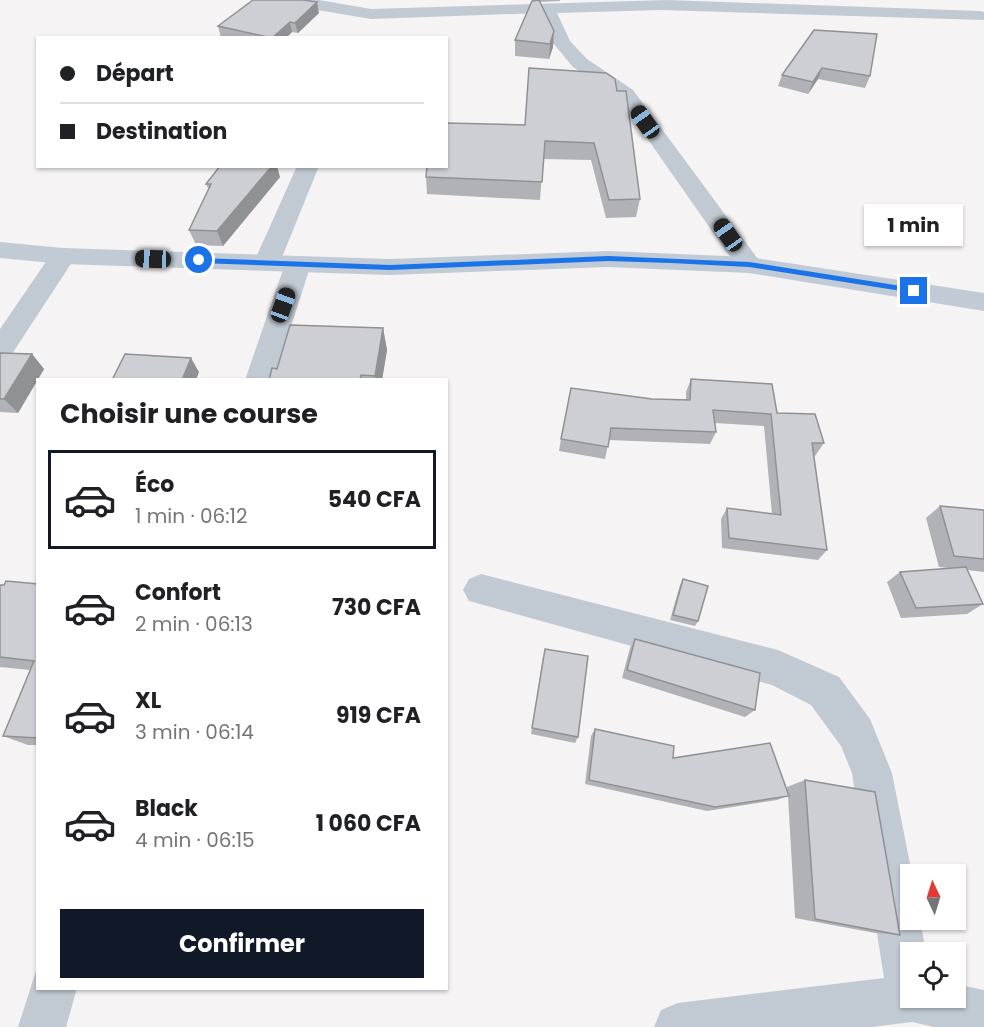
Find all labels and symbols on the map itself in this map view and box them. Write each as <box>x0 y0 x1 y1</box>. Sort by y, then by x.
car <box>627 102 663 142</box>
callout: 1 min <box>864 204 964 246</box>
car <box>710 215 746 255</box>
route start <box>185 246 212 273</box>
car <box>135 249 171 269</box>
route end <box>900 277 927 304</box>
car <box>268 285 298 325</box>
north arrow <box>900 864 966 930</box>

